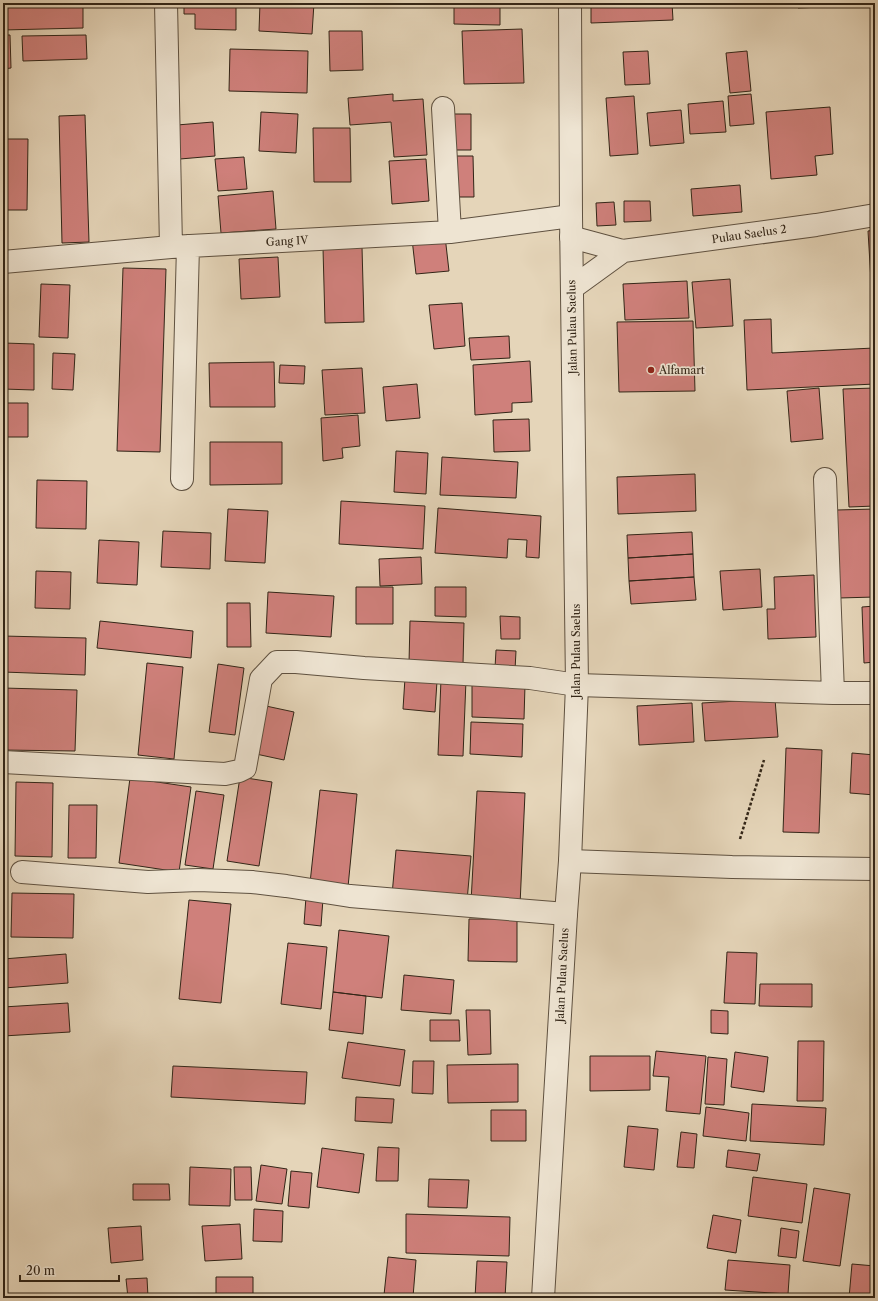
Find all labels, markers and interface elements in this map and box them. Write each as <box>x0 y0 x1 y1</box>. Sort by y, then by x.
street label: Pulau Saelus 2 <box>711 222 787 246</box>
street label: Gang IV <box>265 233 310 249</box>
street label: Jalan Pulau Saelus <box>564 279 580 376</box>
place label: Alfamart <box>658 363 705 377</box>
marker: Alfamart <box>646 365 656 375</box>
street label: Jalan Pulau Saelus <box>569 604 583 700</box>
street label: Jalan Pulau Saelus <box>552 927 571 1025</box>
scale bar <box>20 1257 119 1283</box>
text: 20 m <box>26 1263 55 1278</box>

